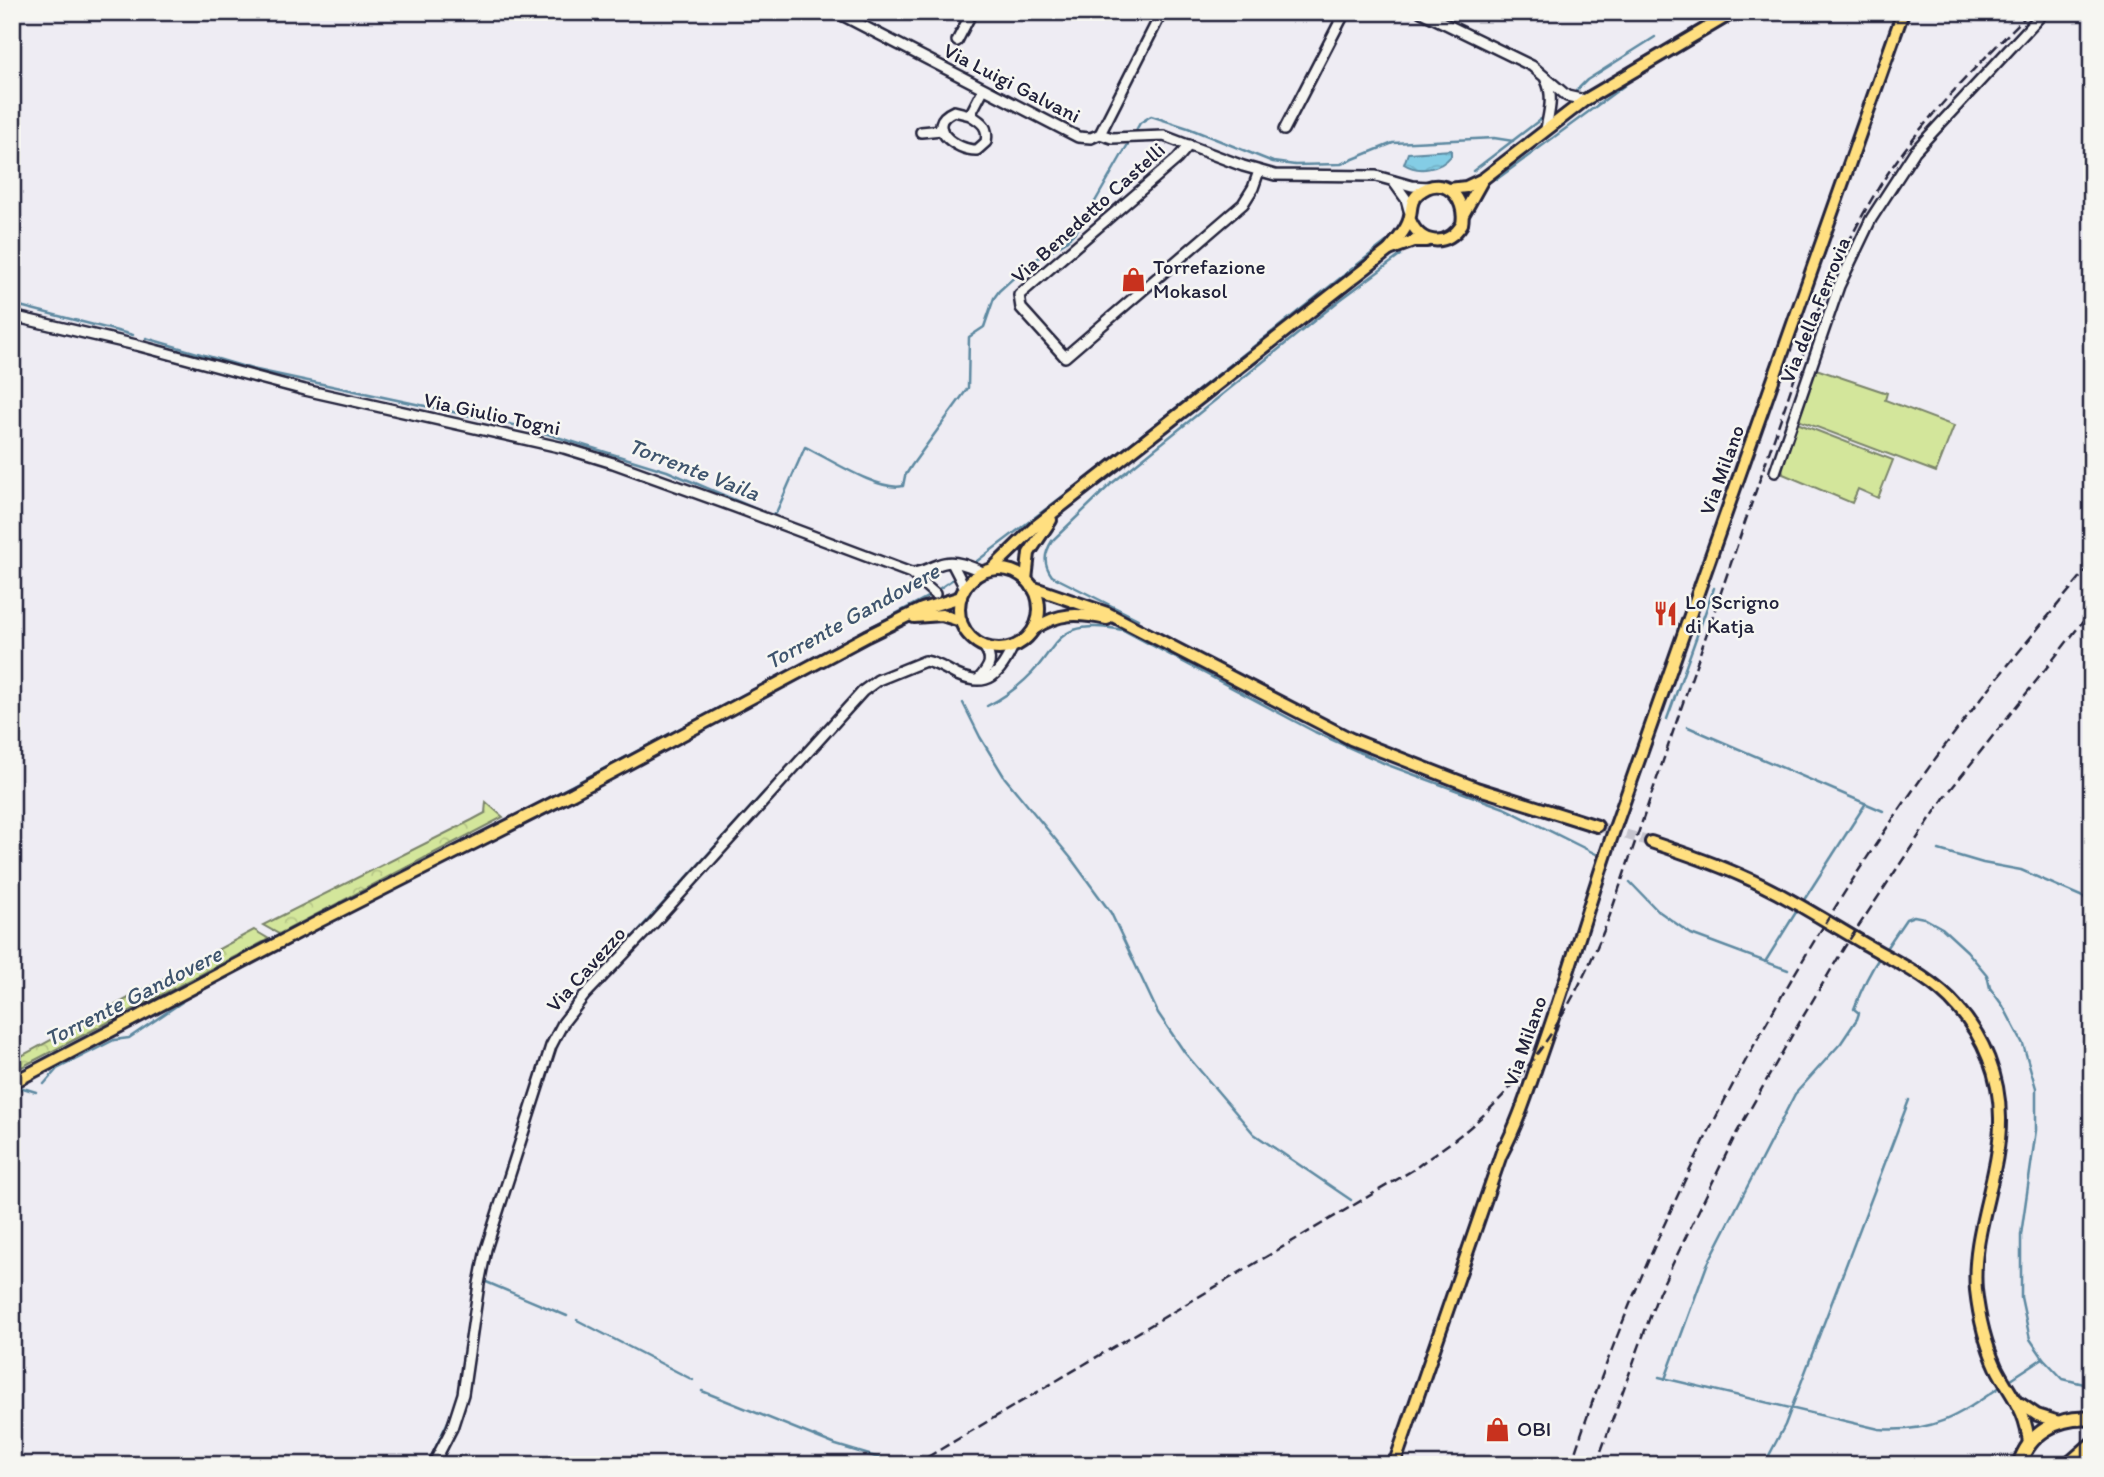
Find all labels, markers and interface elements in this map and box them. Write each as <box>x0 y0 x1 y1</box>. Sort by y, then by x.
street label: Via Luigi Galvani <box>939 37 1085 128</box>
street label: Via Benedetto Castelli <box>1006 137 1170 288</box>
street label: Via della Ferrovia <box>1774 233 1855 386</box>
place label: Torrefazione Mokasol <box>1153 254 1266 303</box>
shop icon: Torrefazione Mokasol <box>1119 265 1147 293</box>
street label: Via Giulio Togni <box>421 387 563 440</box>
street label: Via Milano <box>1694 421 1749 518</box>
water label: Torrente Vaila <box>625 431 763 507</box>
water label: Torrente Gandovere <box>760 556 945 675</box>
place label: Lo Scrigno di Katja <box>1685 589 1779 638</box>
restaurant icon: Lo Scrigno di Katja <box>1651 600 1679 628</box>
street label: Via Cavezzo <box>541 921 631 1017</box>
water label: Torrente Gandovere <box>40 939 227 1053</box>
street label: Via Milano <box>1497 992 1552 1089</box>
shop icon: OBI <box>1483 1415 1511 1443</box>
place label: OBI <box>1517 1416 1551 1441</box>

